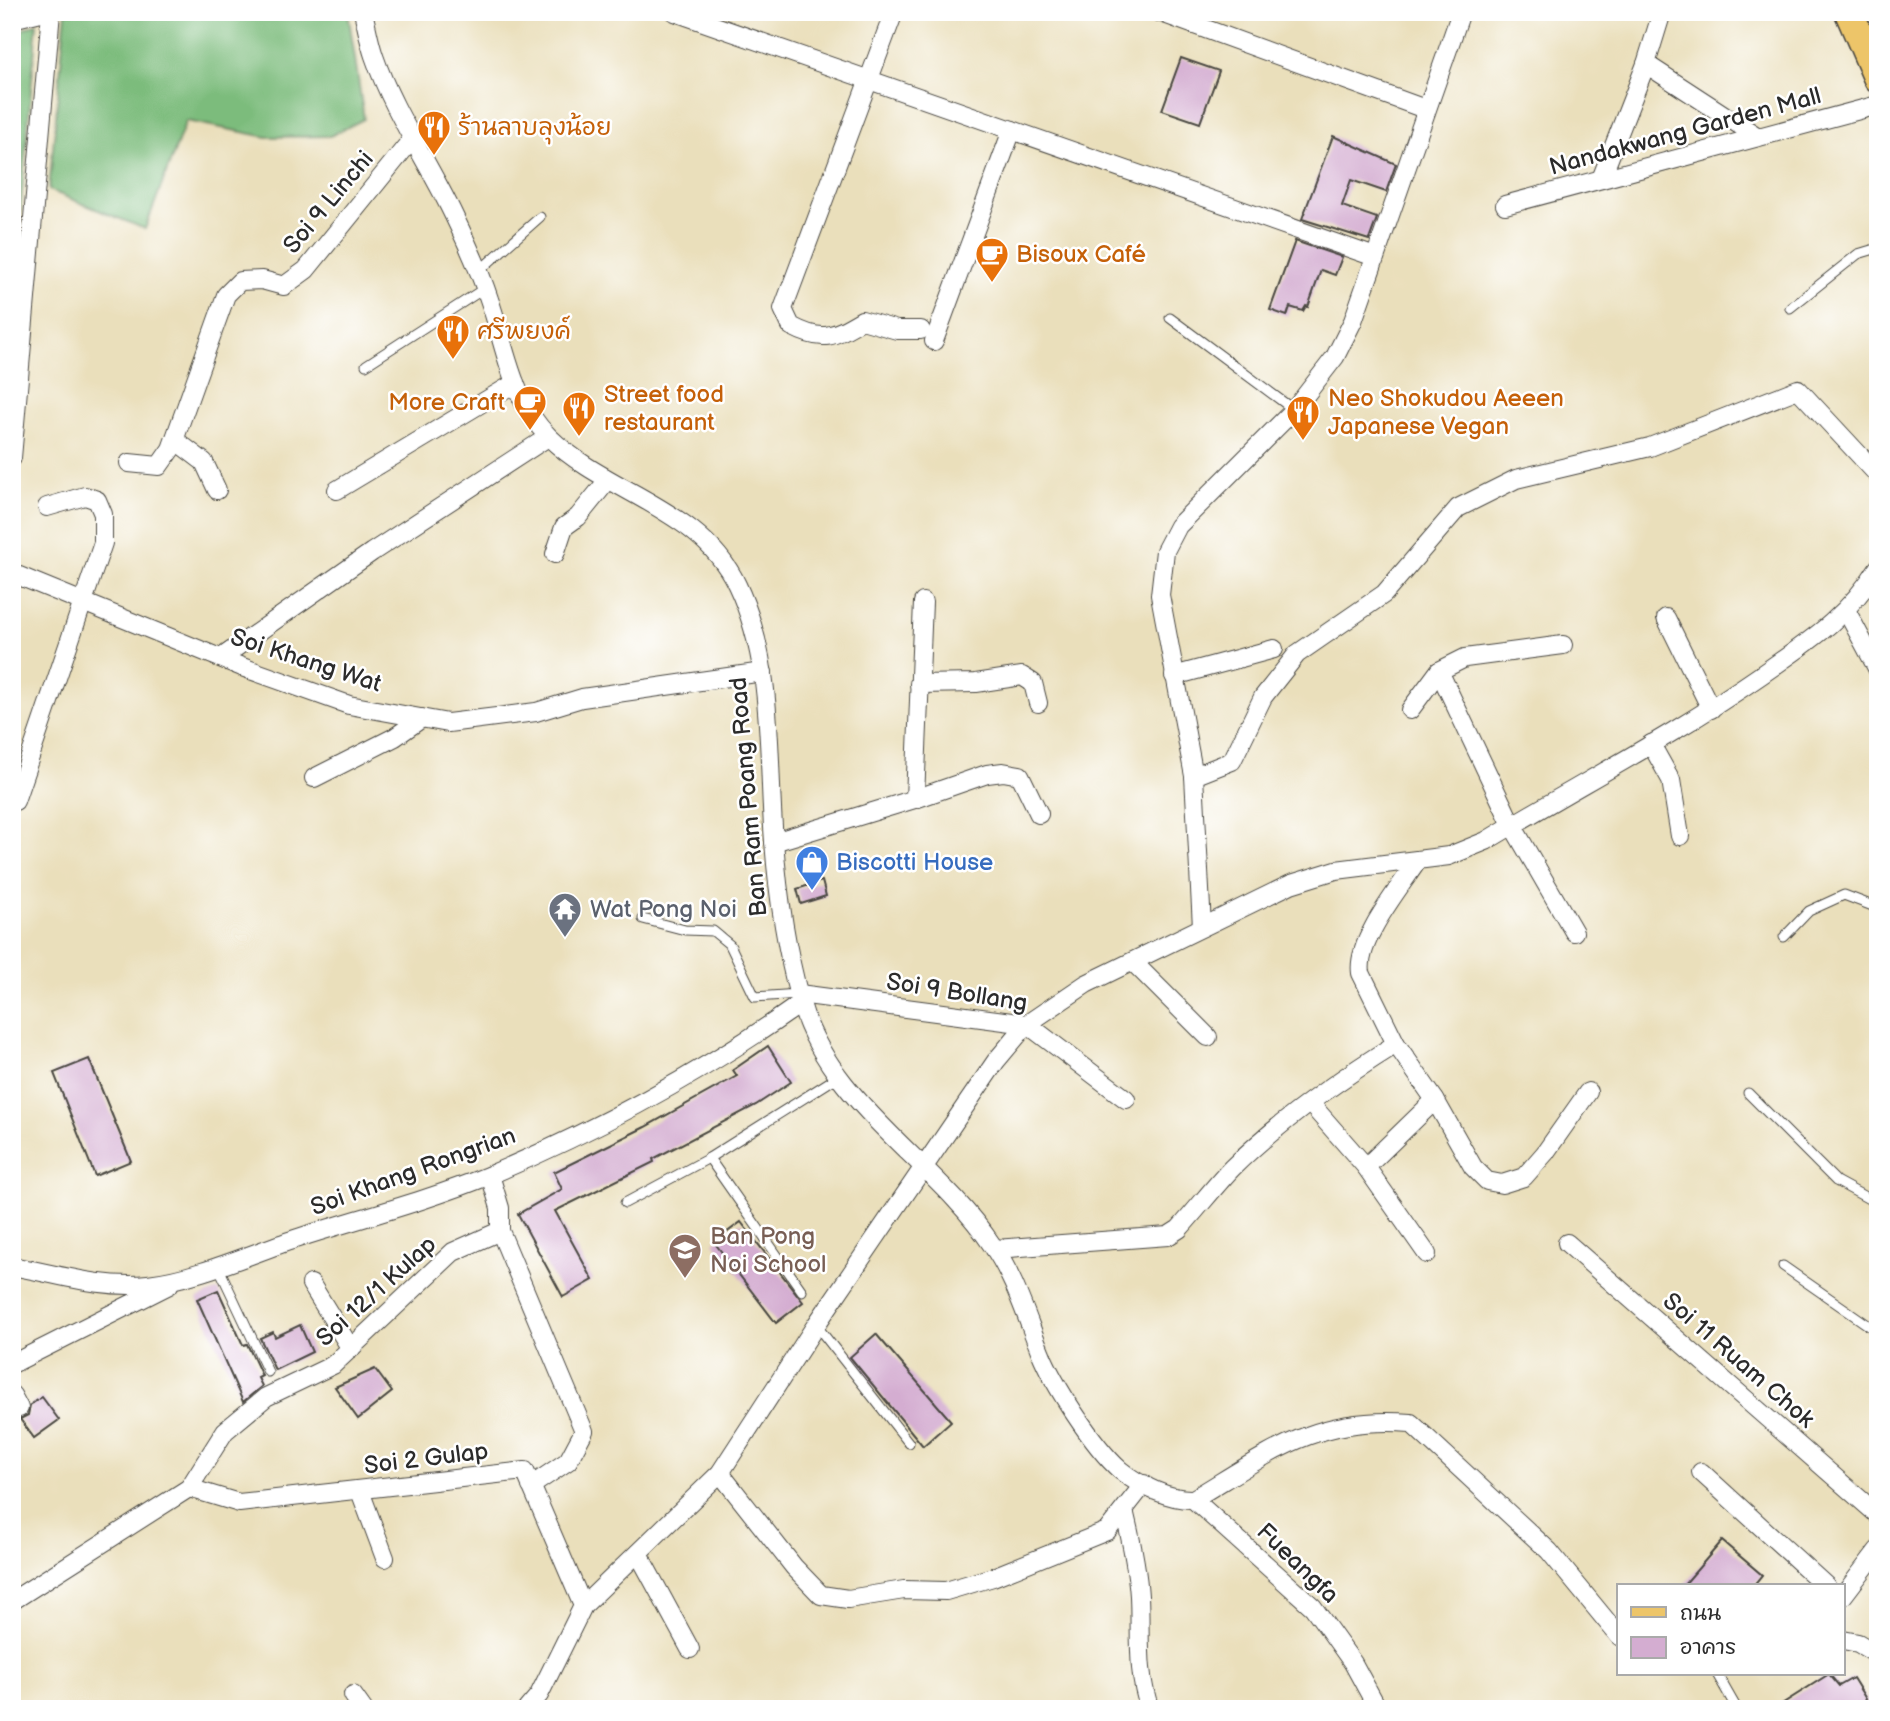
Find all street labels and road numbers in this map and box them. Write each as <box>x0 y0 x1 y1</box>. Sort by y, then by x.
street label: Nandakwang Garden Mall <box>1546 81 1824 182</box>
street label: Soi 9 Linchi <box>277 145 380 260</box>
street label: Soi Khang Wat <box>227 622 386 699</box>
street label: Ban Ram Poang Road <box>724 676 773 918</box>
street label: Soi 9 Bollang <box>884 967 1029 1018</box>
street label: Soi Khang Rongrian <box>307 1121 520 1222</box>
street label: Soi 12/1 Kulap <box>310 1230 442 1353</box>
street label: Soi 11 Ruam Chok <box>1657 1287 1821 1434</box>
street label: Soi 2 Gulap <box>362 1436 490 1481</box>
street label: Fueangfa <box>1251 1517 1345 1609</box>

